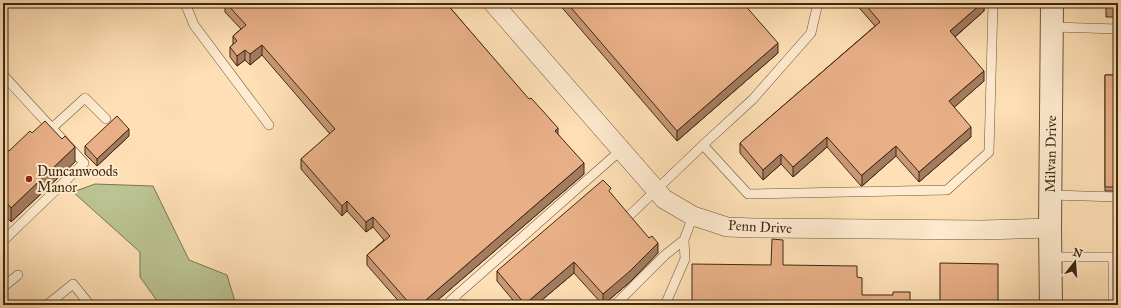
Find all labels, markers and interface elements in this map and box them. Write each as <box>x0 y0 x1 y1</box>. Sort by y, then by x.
street label: Milvan Drive <box>1042 115 1060 193</box>
place label: Duncanwoods Manor <box>37 163 118 196</box>
marker: Duncanwoods Manor <box>24 174 34 184</box>
street label: Penn Drive <box>728 217 793 237</box>
north arrow <box>1055 242 1095 282</box>
text: N <box>1071 245 1085 261</box>

